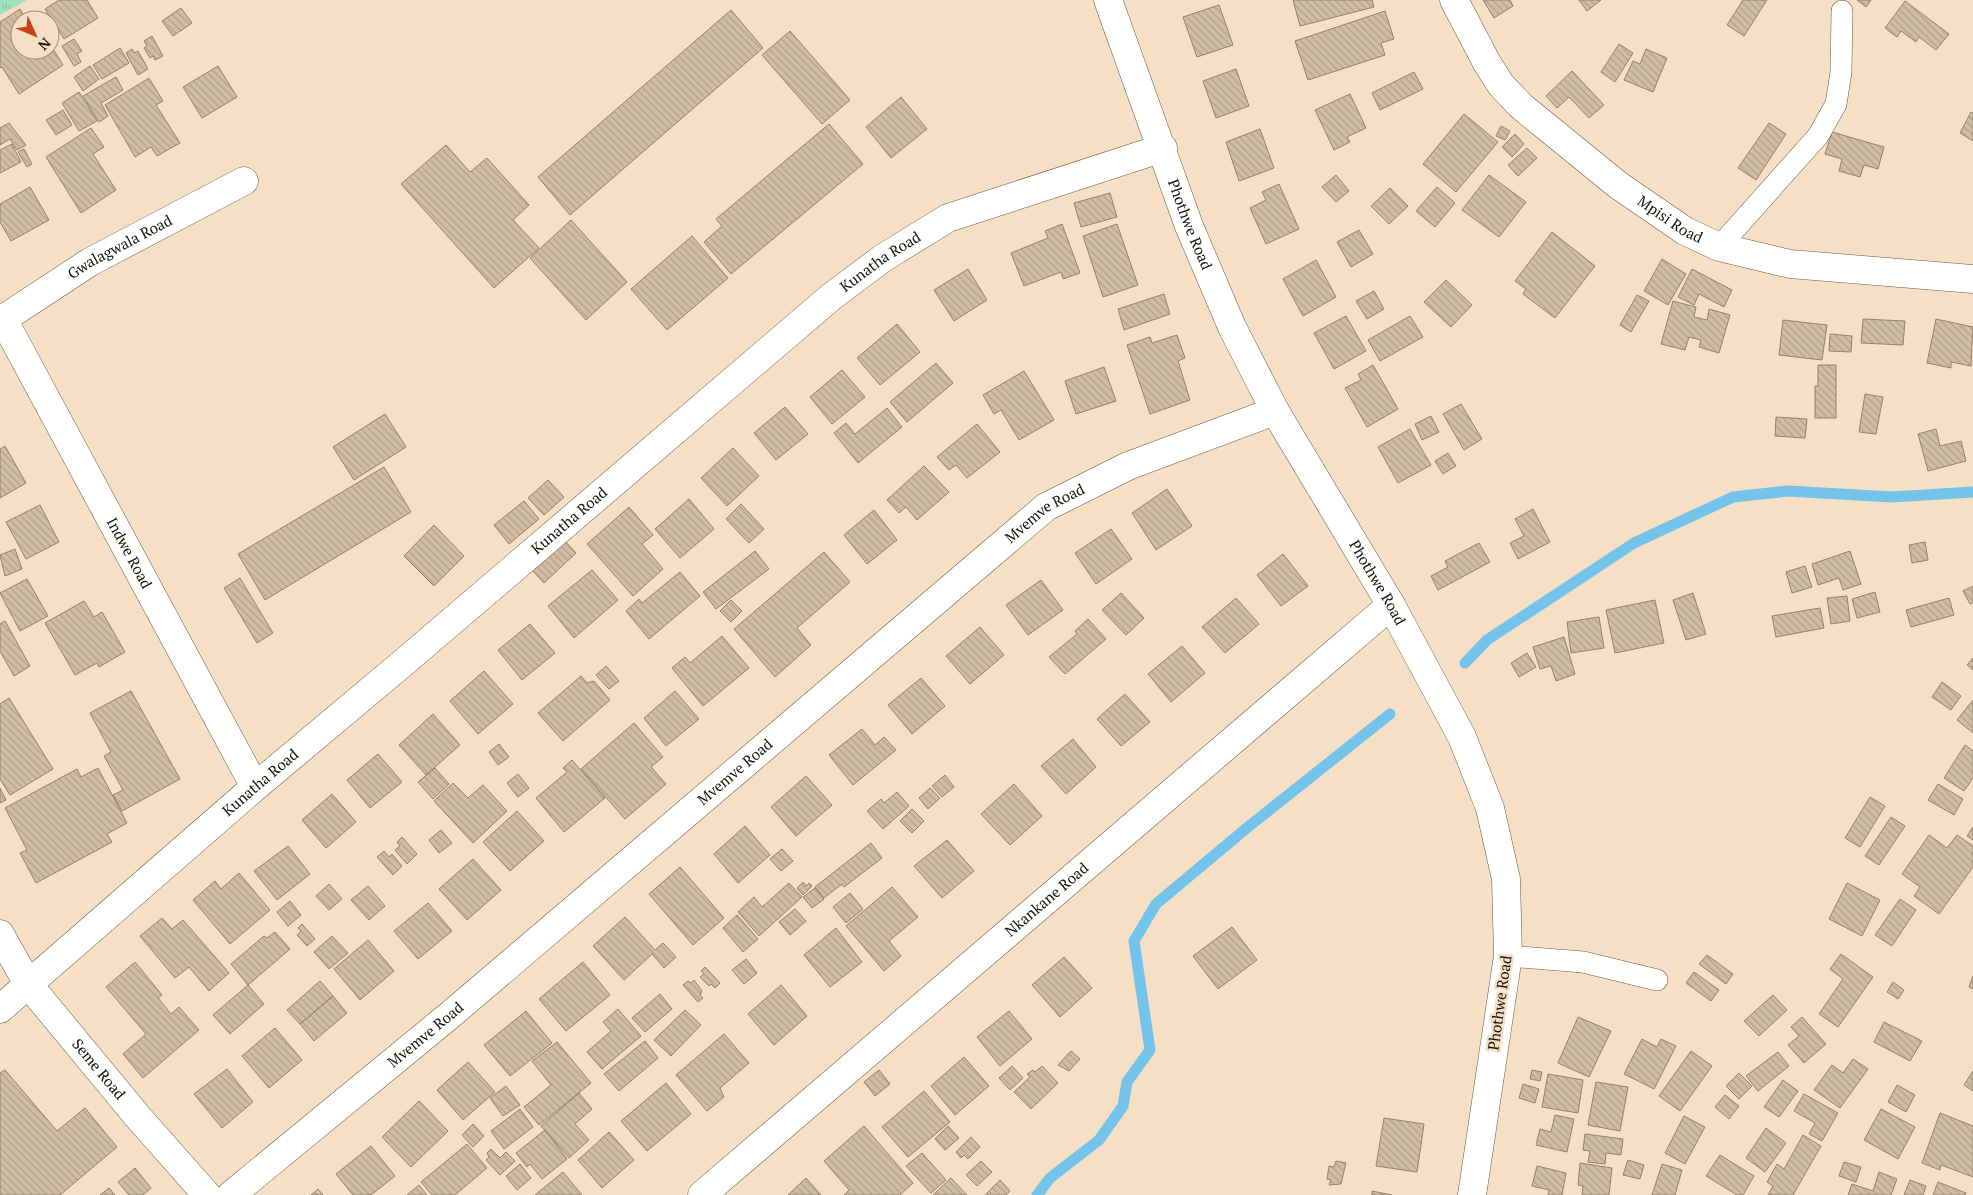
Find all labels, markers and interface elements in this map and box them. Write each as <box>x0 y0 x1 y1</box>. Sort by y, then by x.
north arrow <box>10 10 60 60</box>
text: N <box>34 34 55 55</box>
street label: Phothwe Road <box>1164 176 1217 273</box>
street label: Mpisi Road <box>1634 190 1706 247</box>
street label: Gwalagwala Road <box>63 210 175 283</box>
street label: Kunatha Road <box>835 226 924 296</box>
street label: Mvemve Road <box>1000 478 1087 547</box>
street label: Kunatha Road <box>526 482 611 558</box>
street label: Indwe Road <box>103 514 157 592</box>
street label: Phothwe Road <box>1345 536 1411 628</box>
street label: Mvemve Road <box>693 734 776 809</box>
street label: Kunatha Road <box>218 744 302 820</box>
street label: Nkankane Road <box>1000 857 1092 940</box>
street label: Phothwe Road <box>1482 954 1516 1052</box>
street label: Mvemve Road <box>383 997 467 1071</box>
street label: Seme Road <box>68 1034 130 1103</box>

